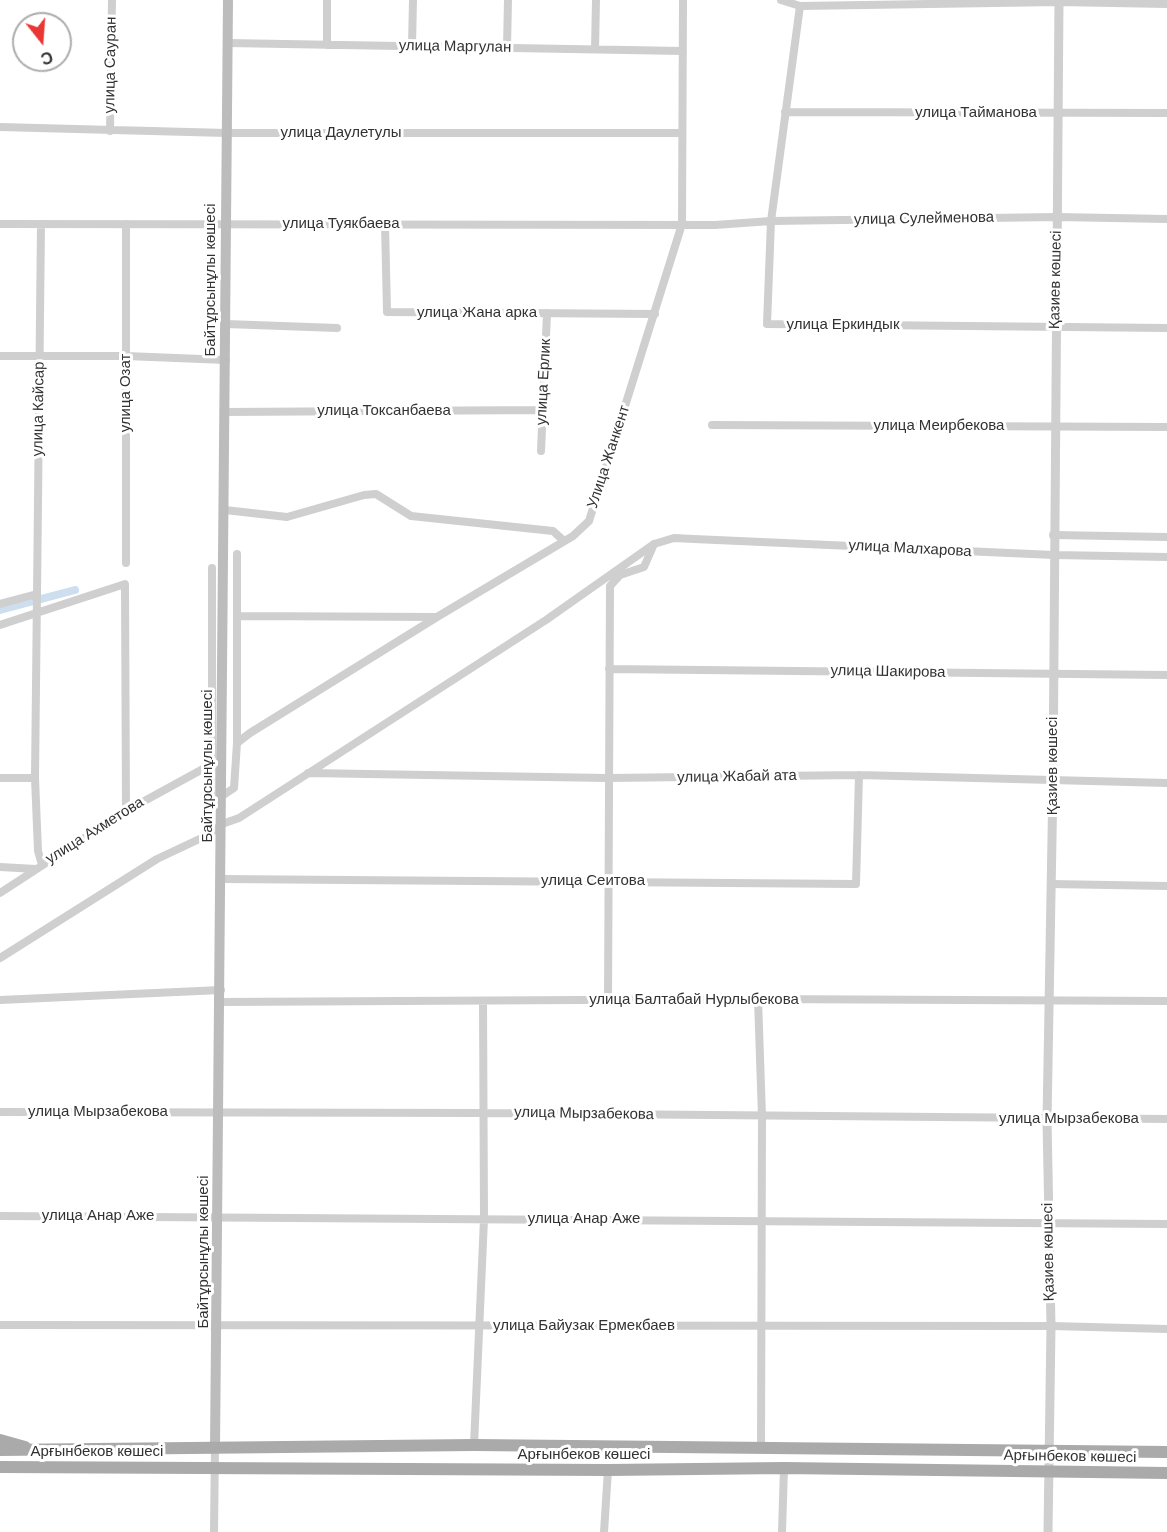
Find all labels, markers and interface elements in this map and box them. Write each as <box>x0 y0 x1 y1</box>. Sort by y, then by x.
north arrow <box>12 12 72 72</box>
street label: улица Сауран <box>101 17 121 113</box>
street label: улица Маргулан <box>399 37 511 57</box>
text: С <box>38 46 55 70</box>
street label: улица Тайманова <box>915 104 1037 122</box>
street label: улица Даулетулы <box>280 124 402 142</box>
street label: Байтұрсынұлы көшесі <box>202 204 220 356</box>
street label: улица Сулейменова <box>854 209 994 229</box>
street label: улица Туякбаева <box>283 215 399 233</box>
street label: Қазиев көшесі <box>1046 231 1066 329</box>
street label: улица Жана арка <box>417 304 537 322</box>
street label: улица Еркиндык <box>787 316 899 334</box>
street label: улица Ерлик <box>533 338 555 426</box>
street label: улица Озат <box>117 354 135 432</box>
street label: улица Кайсар <box>29 361 49 457</box>
street label: улица Токсанбаева <box>317 402 451 420</box>
street label: Улица Жанкент <box>584 403 634 511</box>
street label: улица Меирбекова <box>874 417 1004 435</box>
street label: улица Малхарова <box>848 537 972 561</box>
street label: улица Шакирова <box>830 662 946 682</box>
street label: Байтұрсынұлы көшесі <box>199 690 217 842</box>
street label: Қазиев көшесі <box>1044 717 1062 815</box>
street label: улица Жабай ата <box>677 767 797 787</box>
street label: улица Ахметова <box>43 794 147 868</box>
street label: улица Сеитова <box>541 872 645 890</box>
street label: улица Балтабай Нурлыбекова <box>589 991 799 1009</box>
street label: улица Мырзабекова <box>28 1103 168 1121</box>
street label: улица Мырзабекова <box>514 1104 654 1124</box>
street label: улица Мырзабекова <box>999 1110 1139 1128</box>
street label: Байтұрсынұлы көшесі <box>195 1176 213 1328</box>
street label: Қазиев көшесі <box>1039 1203 1059 1301</box>
street label: улица Анар Аже <box>42 1207 154 1225</box>
street label: улица Анар Аже <box>528 1210 640 1228</box>
street label: улица Байузак Ермекбаев <box>493 1317 675 1335</box>
street label: Арғынбеков көшесі <box>31 1443 163 1461</box>
street label: Арғынбеков көшесі <box>518 1446 650 1464</box>
street label: Арғынбеков көшесі <box>1003 1447 1137 1467</box>

